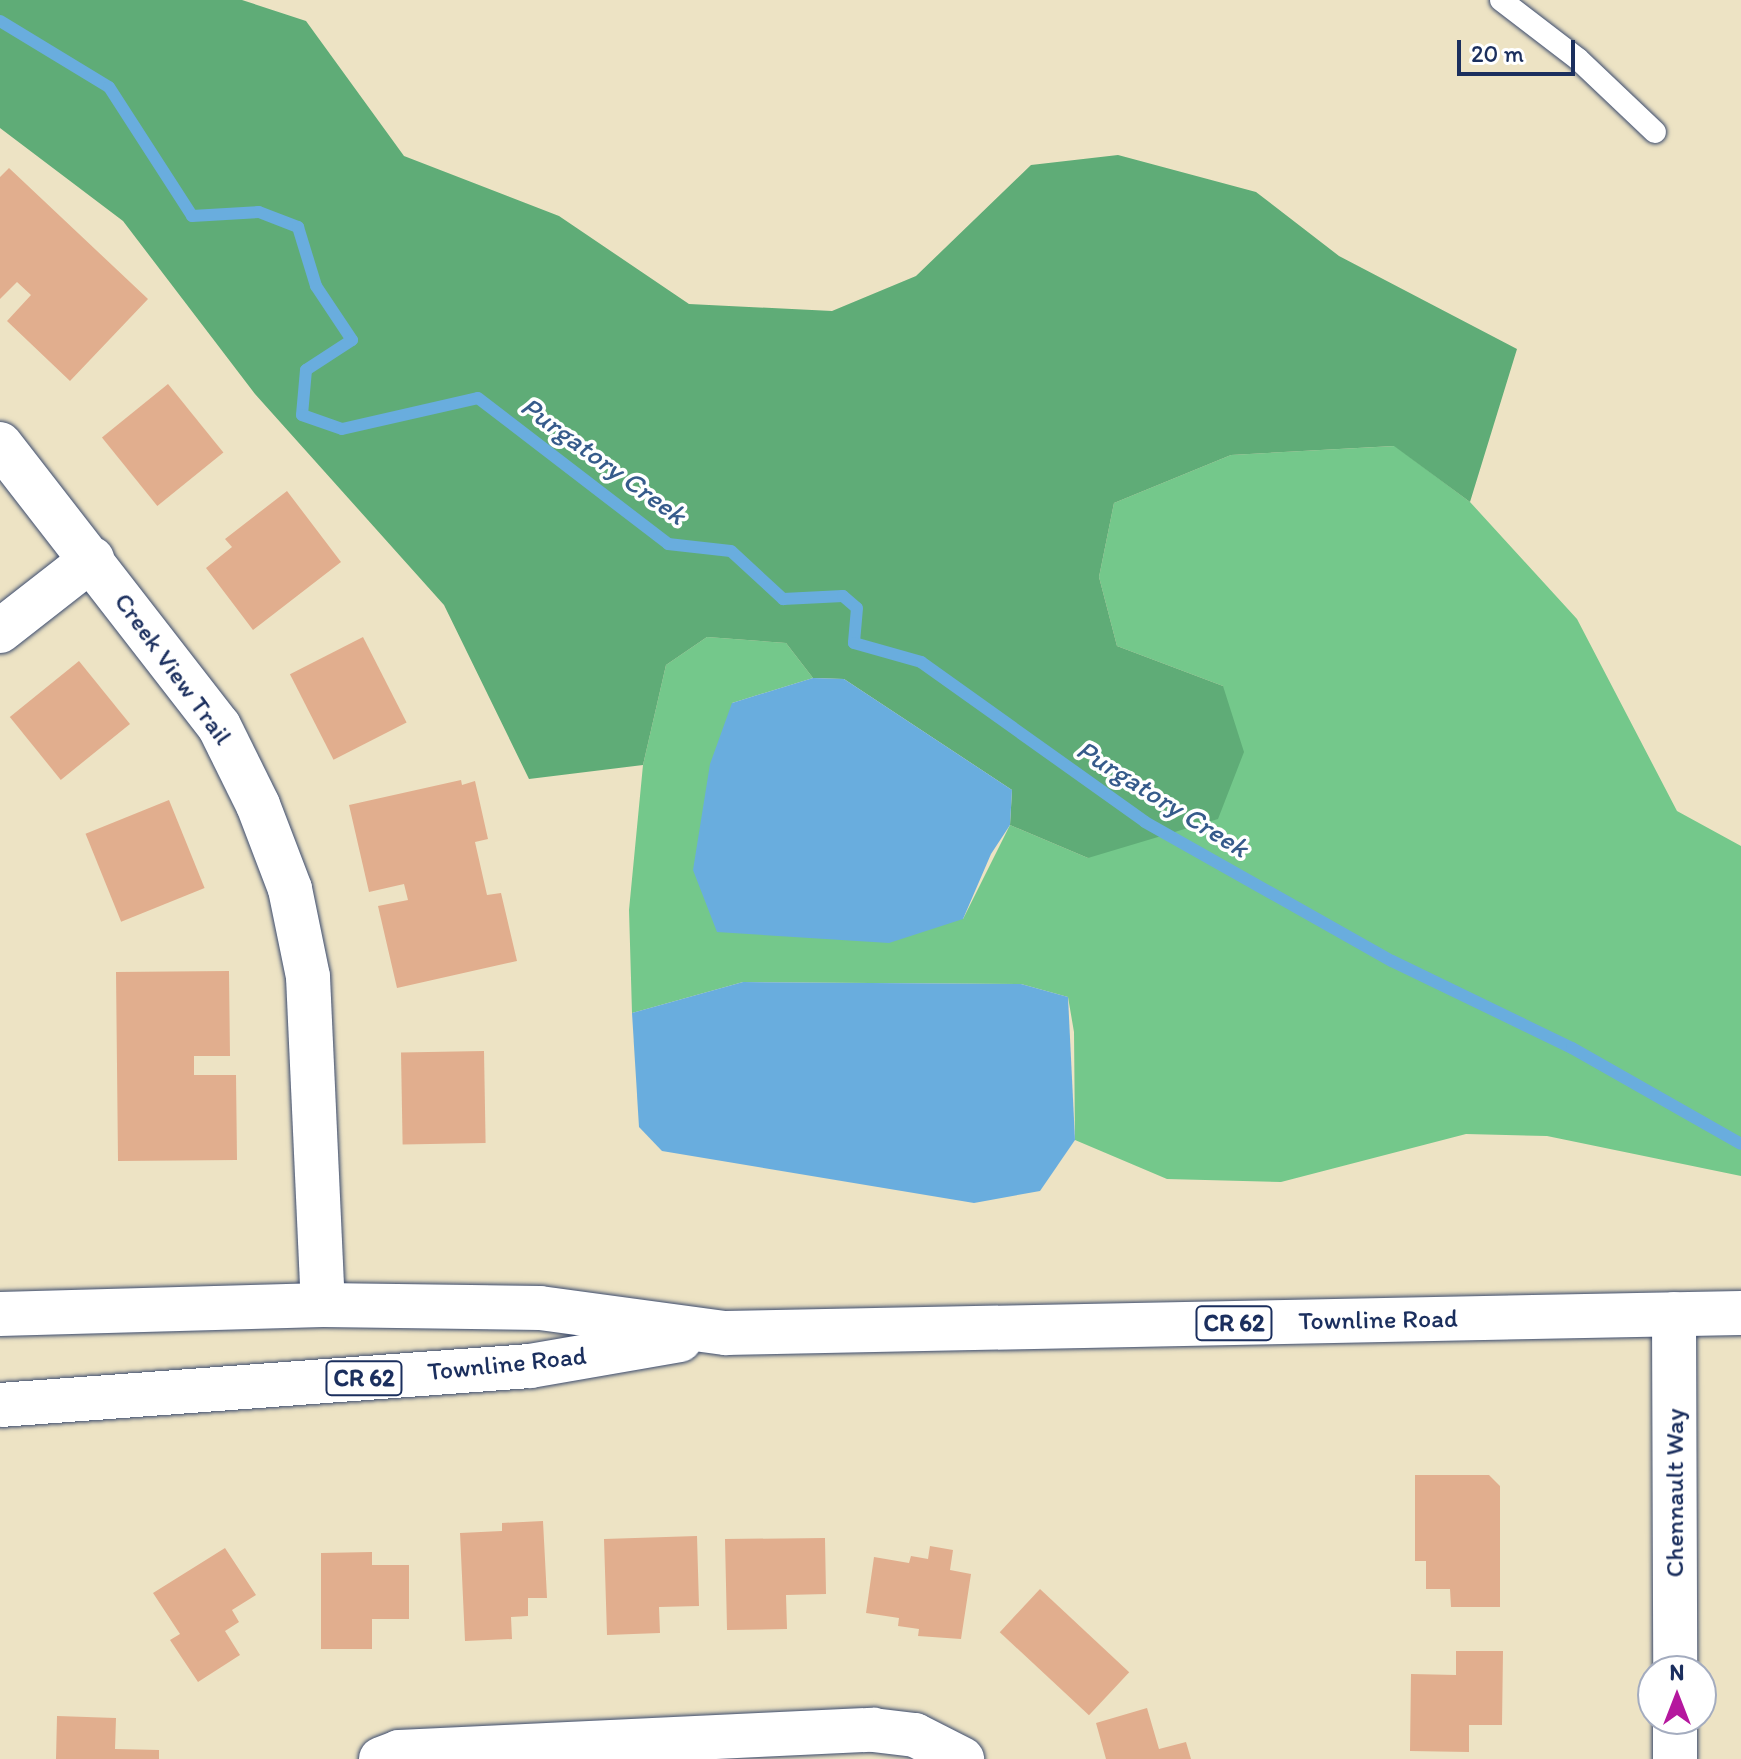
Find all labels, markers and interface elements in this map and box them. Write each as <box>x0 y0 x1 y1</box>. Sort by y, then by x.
scale bar <box>1461 24 1579 74</box>
text: 20 m <box>1471 39 1524 68</box>
water label: Purgatory Creek <box>515 389 693 531</box>
street label: Creek View Trail <box>108 587 238 751</box>
water label: Purgatory Creek <box>1071 732 1255 864</box>
road number: CR 62 <box>1194 1303 1274 1343</box>
street label: Townline Road <box>1298 1303 1458 1337</box>
street label: Townline Road <box>426 1340 588 1388</box>
road number: CR 62 <box>324 1358 404 1398</box>
street label: Chennault Way <box>1659 1409 1691 1577</box>
north arrow <box>1637 1655 1717 1735</box>
text: N <box>1670 1659 1684 1686</box>

